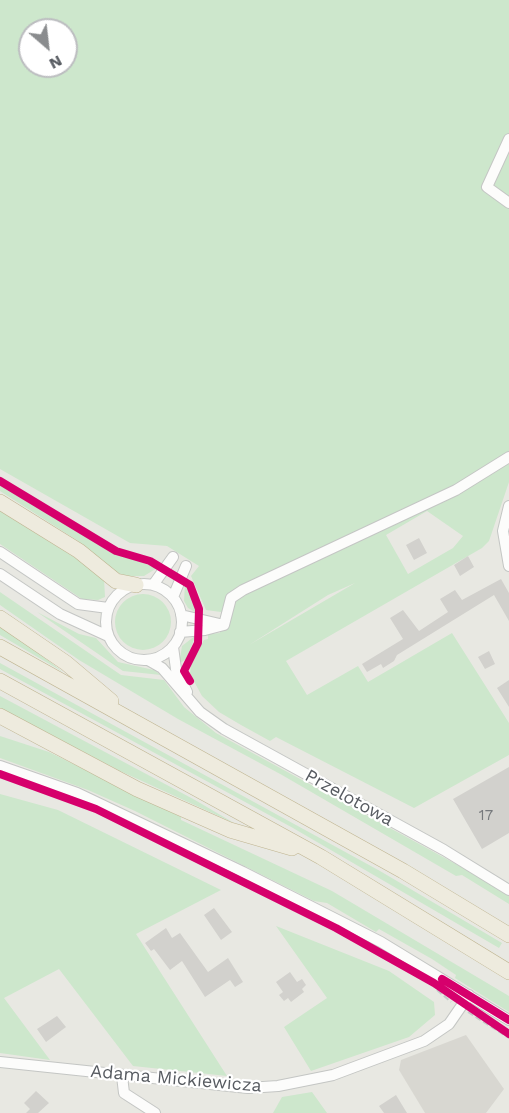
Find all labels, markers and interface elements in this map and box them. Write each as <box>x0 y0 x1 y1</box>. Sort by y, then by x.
north arrow <box>18 18 78 78</box>
text: N <box>46 51 65 74</box>
street label: Przelotowa <box>301 765 397 831</box>
house number: 17 <box>479 807 493 825</box>
street label: Adama Mickiewicza <box>89 1061 263 1097</box>

